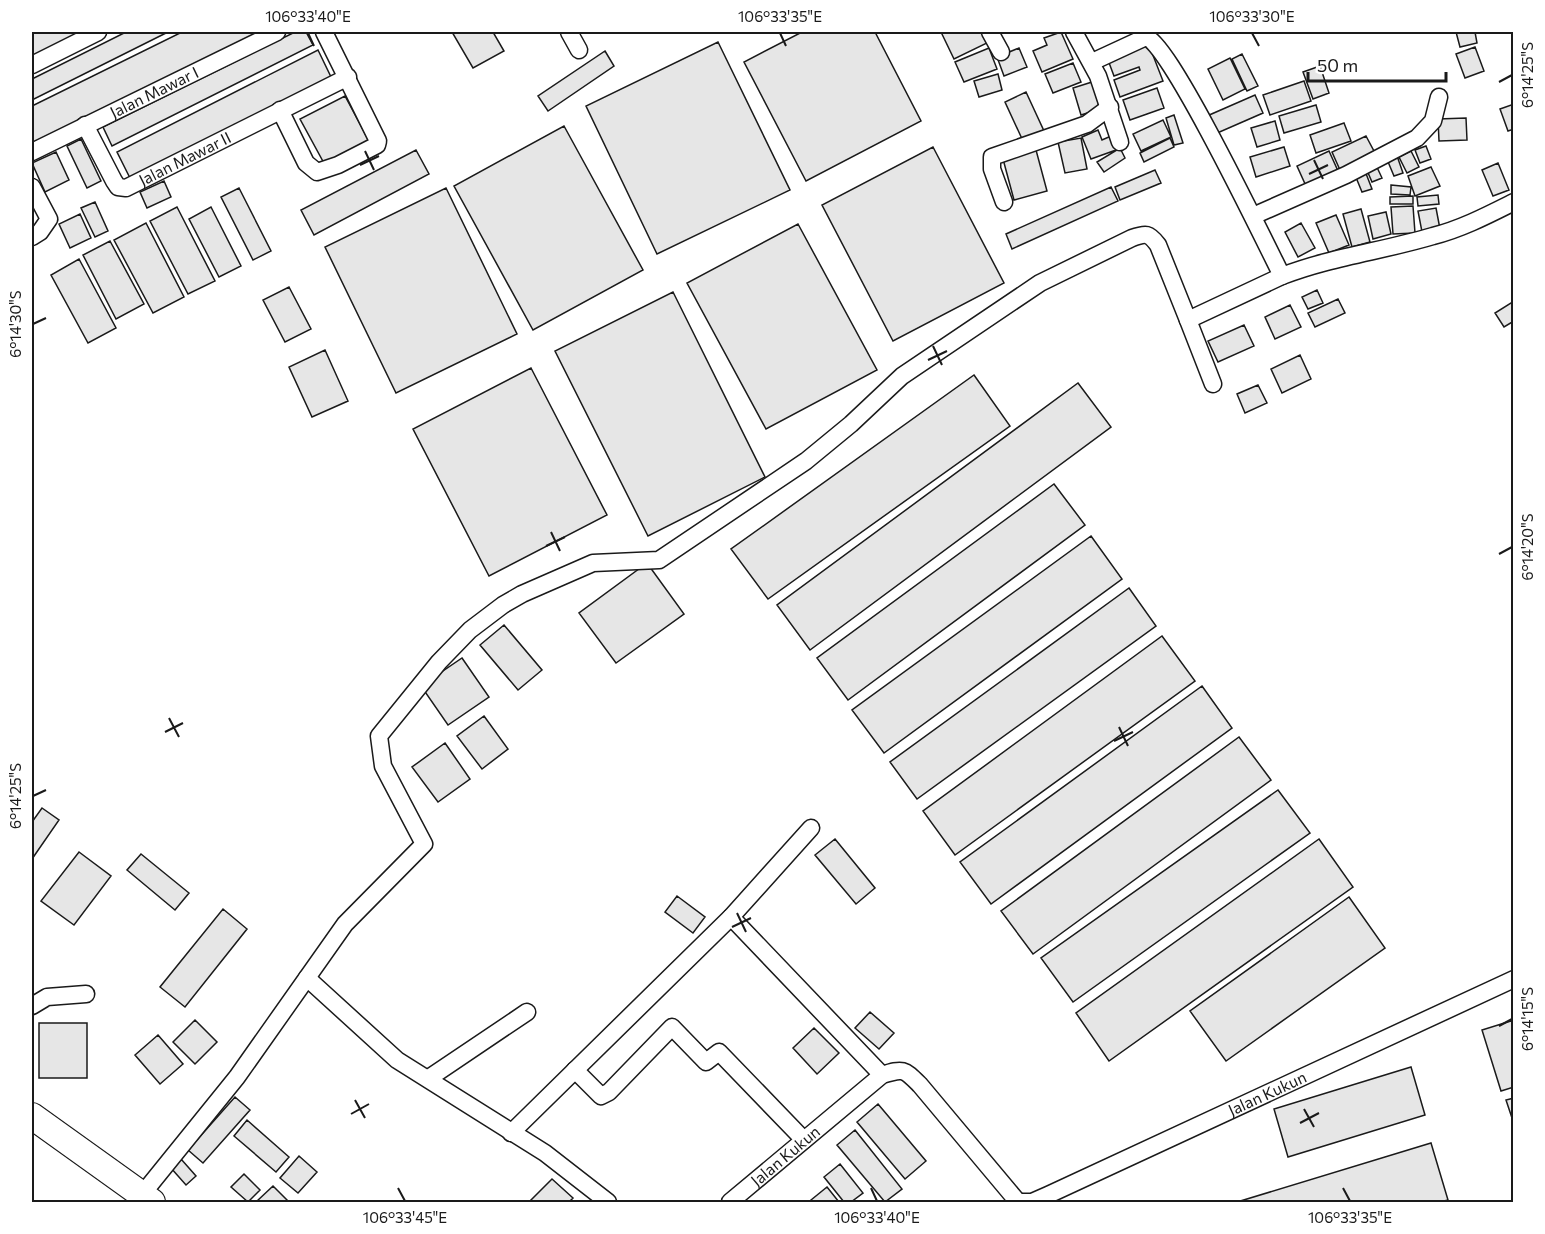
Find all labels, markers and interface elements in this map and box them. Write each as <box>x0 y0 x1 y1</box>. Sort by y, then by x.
text: 106°33'40"E <box>265 7 351 25</box>
text: 106°33'35"E <box>738 7 822 25</box>
text: 106°33'30"E <box>1209 7 1295 25</box>
text: 6°14'25"S <box>1518 42 1536 108</box>
scale bar <box>1308 45 1446 83</box>
text: 50 m <box>1317 54 1358 76</box>
street label: Jalan Mawar I <box>107 62 201 121</box>
street label: Jalan Mawar II <box>135 127 234 189</box>
text: 6°14'30"S <box>6 290 24 358</box>
text: 6°14'20"S <box>1518 513 1536 581</box>
text: 6°14'25"S <box>6 763 24 829</box>
text: 6°14'15"S <box>1518 987 1536 1051</box>
street label: Jalan Kukun <box>1225 1067 1309 1119</box>
street label: Jalan Kukun <box>747 1121 823 1190</box>
text: 106°33'45"E <box>363 1208 447 1226</box>
text: 106°33'40"E <box>834 1208 920 1226</box>
text: 106°33'35"E <box>1308 1208 1392 1226</box>

